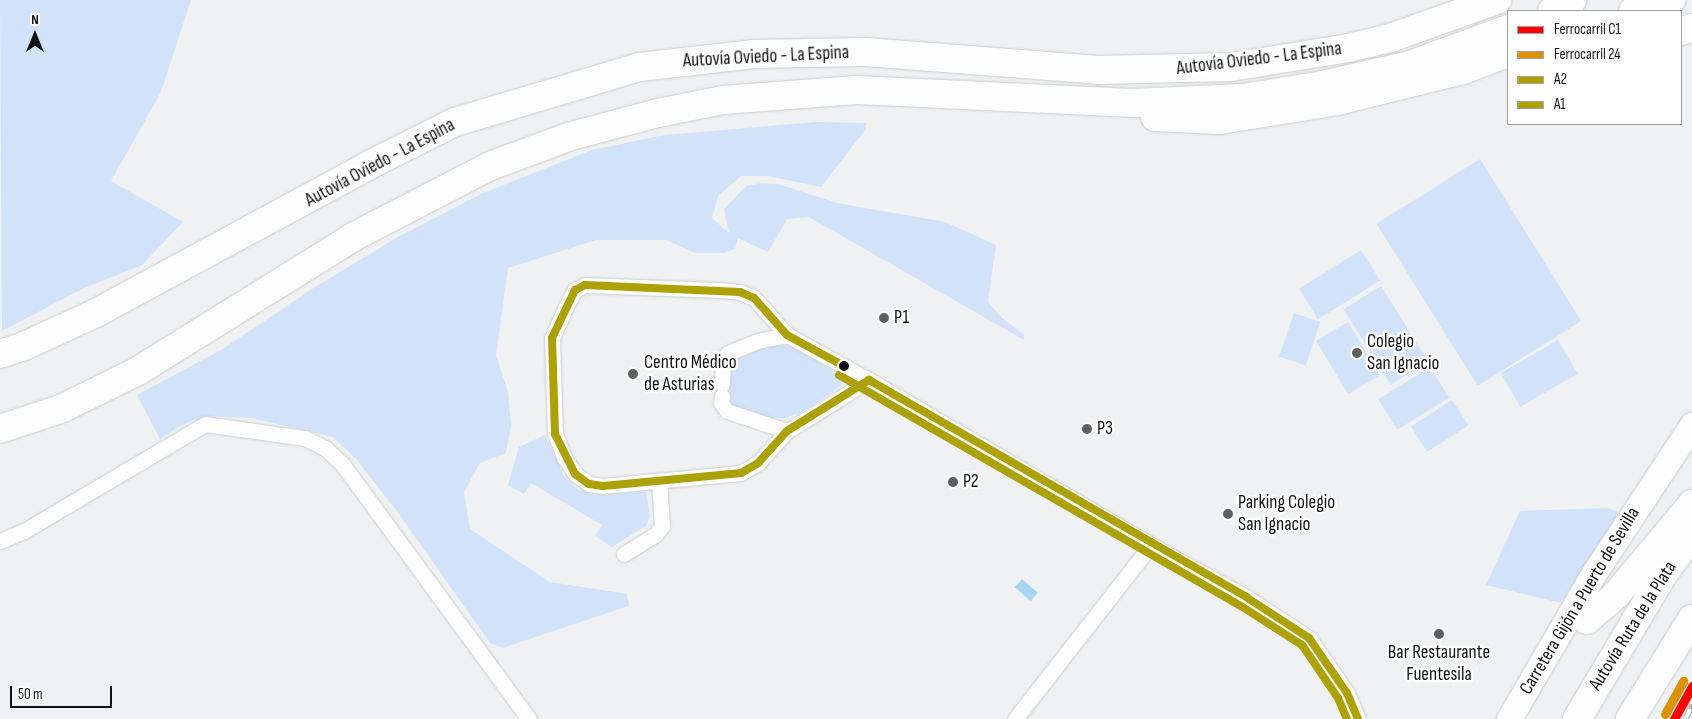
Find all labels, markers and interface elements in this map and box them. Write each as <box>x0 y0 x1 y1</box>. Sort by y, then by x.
north arrow <box>10 10 60 60</box>
legend <box>1507 10 1682 125</box>
text: N <box>31 11 39 28</box>
text: Ferrocarril C1 <box>1554 20 1621 39</box>
street label: Autovía Oviedo - La Espina <box>1175 38 1343 80</box>
street label: Autovía Oviedo - La Espina <box>682 41 850 73</box>
text: Ferrocarril 24 <box>1554 45 1621 64</box>
text: A2 <box>1554 70 1567 89</box>
text: A1 <box>1554 95 1566 114</box>
street label: Autovía Oviedo - La Espina <box>301 114 459 212</box>
place label: P1 <box>894 307 909 329</box>
marker: P1 <box>878 312 890 324</box>
place label: Colegio San Ignacio <box>1367 331 1439 375</box>
marker: Colegio San Ignacio <box>1351 347 1363 359</box>
place label: Centro Médico de Asturias <box>644 352 737 396</box>
unlabelled marker <box>839 361 849 371</box>
marker: Centro Médico de Asturias <box>626 367 640 381</box>
place label: P3 <box>1097 418 1113 440</box>
marker: P3 <box>1081 423 1093 435</box>
place label: P2 <box>963 471 979 493</box>
marker: P2 <box>947 476 959 488</box>
place label: Parking Colegio San Ignacio <box>1238 492 1335 536</box>
street label: Carretera Gijón a Puerto de Sevilla <box>1515 503 1645 699</box>
marker: Parking Colegio San Ignacio <box>1222 508 1234 520</box>
street label: Autovía Ruta de la Plata <box>1584 557 1682 695</box>
marker: Bar Restaurante Fuentesila <box>1433 628 1445 640</box>
place label: Bar Restaurante Fuentesila <box>1388 642 1490 686</box>
scale bar <box>12 676 115 708</box>
text: 50 m <box>18 685 43 704</box>

